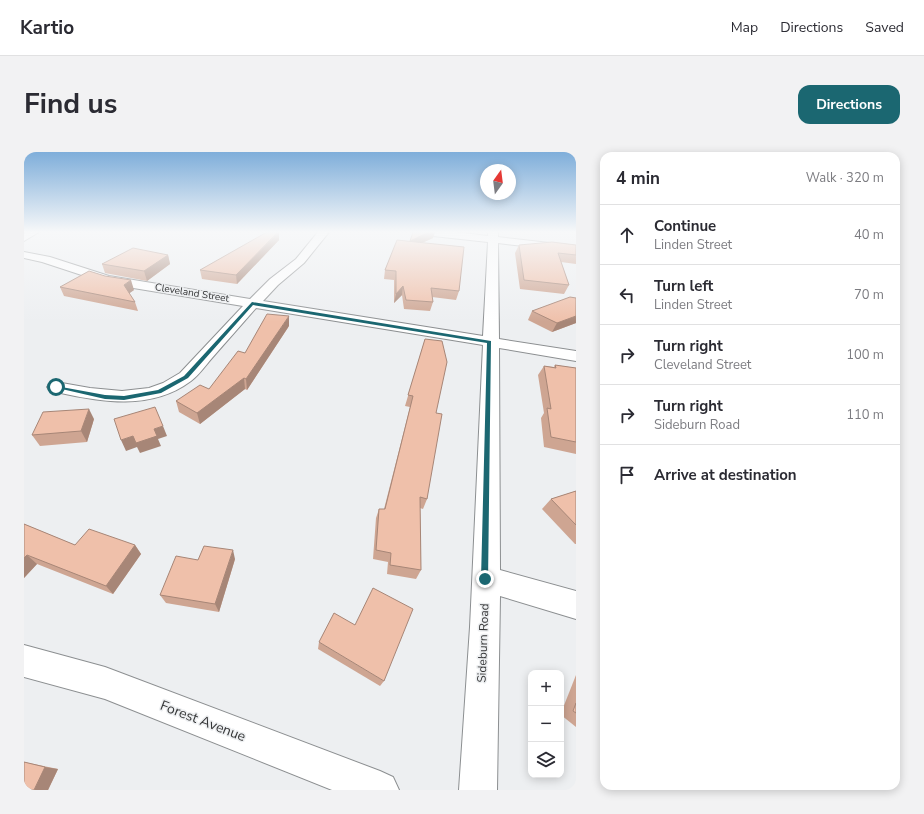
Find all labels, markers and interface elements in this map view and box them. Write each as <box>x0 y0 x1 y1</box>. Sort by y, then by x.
text: Kartio <box>20 15 74 41</box>
text: Map <box>731 18 758 37</box>
text: Directions <box>780 18 843 37</box>
text: Saved <box>865 18 904 37</box>
text: Find us <box>24 85 118 123</box>
button: Directions <box>798 85 900 124</box>
north arrow <box>480 164 516 200</box>
text: 4 min <box>616 167 660 190</box>
text: Walk · 320 m <box>806 169 884 187</box>
text: Continue <box>654 216 716 236</box>
icon: ahead <box>616 224 638 246</box>
text: 40 m <box>854 226 884 244</box>
text: Linden Street <box>654 236 732 254</box>
text: Turn left <box>654 276 713 296</box>
street label: Cleveland Street <box>154 280 231 306</box>
icon: left <box>616 284 638 306</box>
text: 70 m <box>854 286 884 304</box>
text: Linden Street <box>654 296 732 314</box>
text: Turn right <box>654 336 723 356</box>
icon: right <box>616 344 638 366</box>
text: 100 m <box>846 346 884 364</box>
text: Cleveland Street <box>654 356 751 374</box>
route start <box>47 378 65 396</box>
text: Turn right <box>654 396 723 416</box>
icon: right <box>616 404 638 426</box>
text: 110 m <box>846 406 884 424</box>
text: Sideburn Road <box>654 416 740 434</box>
icon: arrive <box>616 464 638 486</box>
text: Arrive at destination <box>654 465 797 485</box>
route end <box>476 570 494 588</box>
street label: Sideburn Road <box>474 603 492 683</box>
map controls <box>528 670 564 778</box>
button: + <box>528 670 564 706</box>
street label: Forest Avenue <box>157 696 249 746</box>
button: − <box>528 706 564 742</box>
button: layers <box>528 742 564 778</box>

